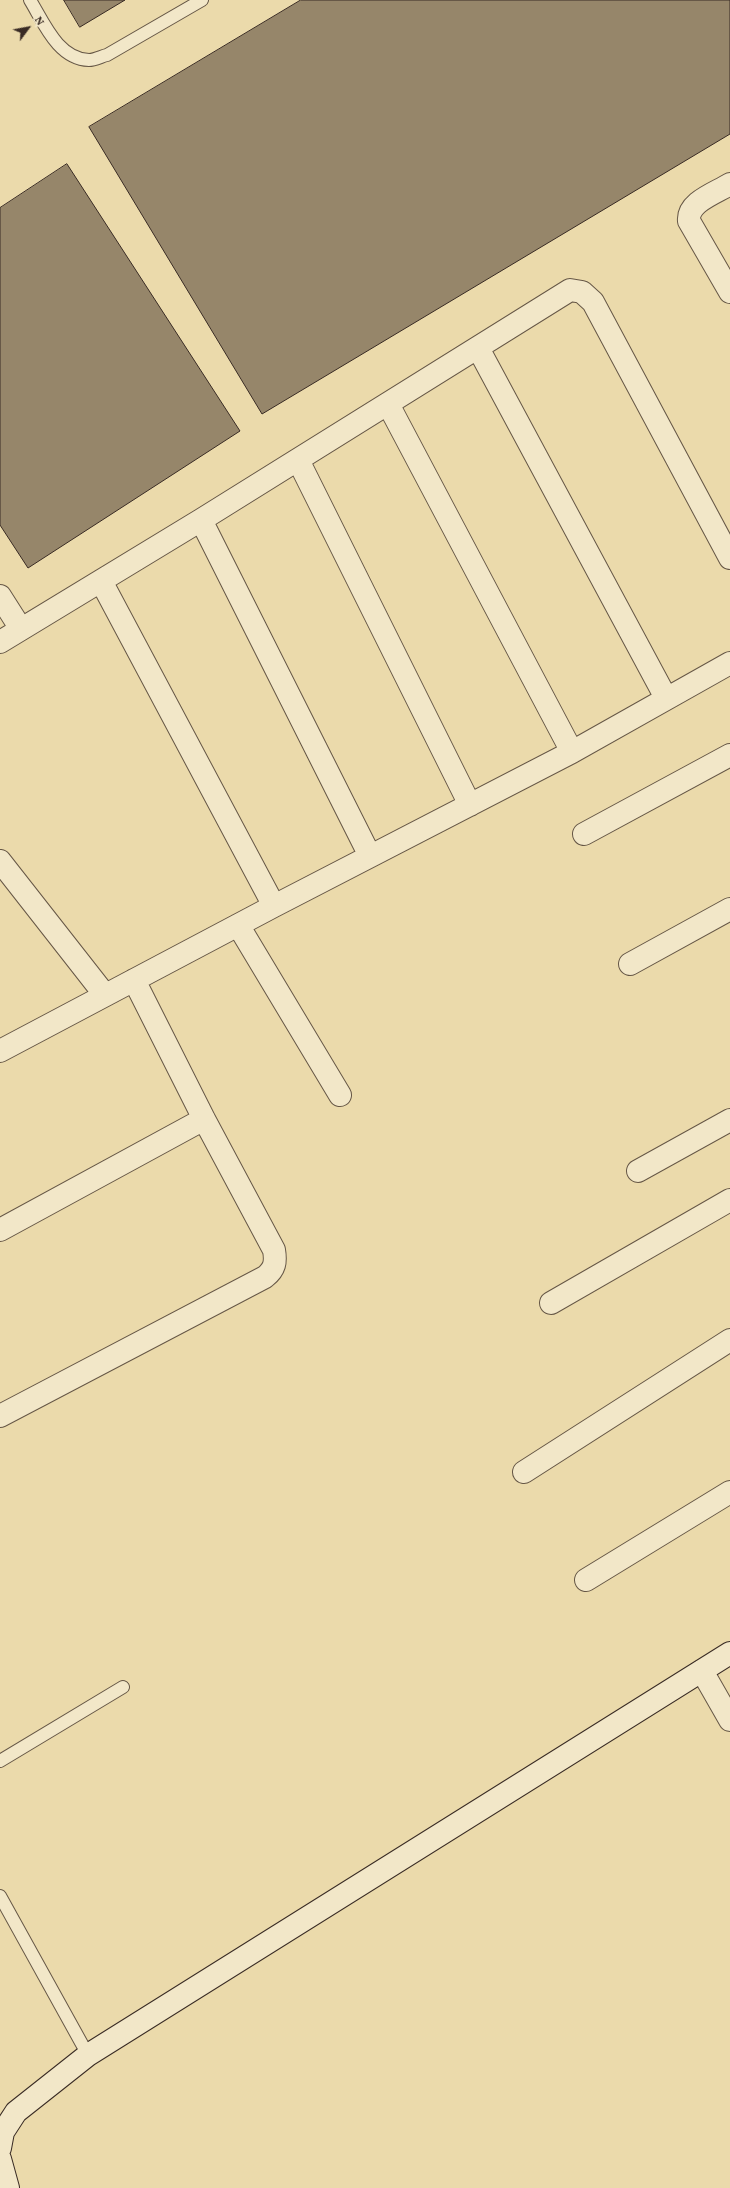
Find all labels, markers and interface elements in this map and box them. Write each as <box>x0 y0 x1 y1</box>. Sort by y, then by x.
north arrow <box>8 8 48 48</box>
text: N <box>30 14 47 29</box>

